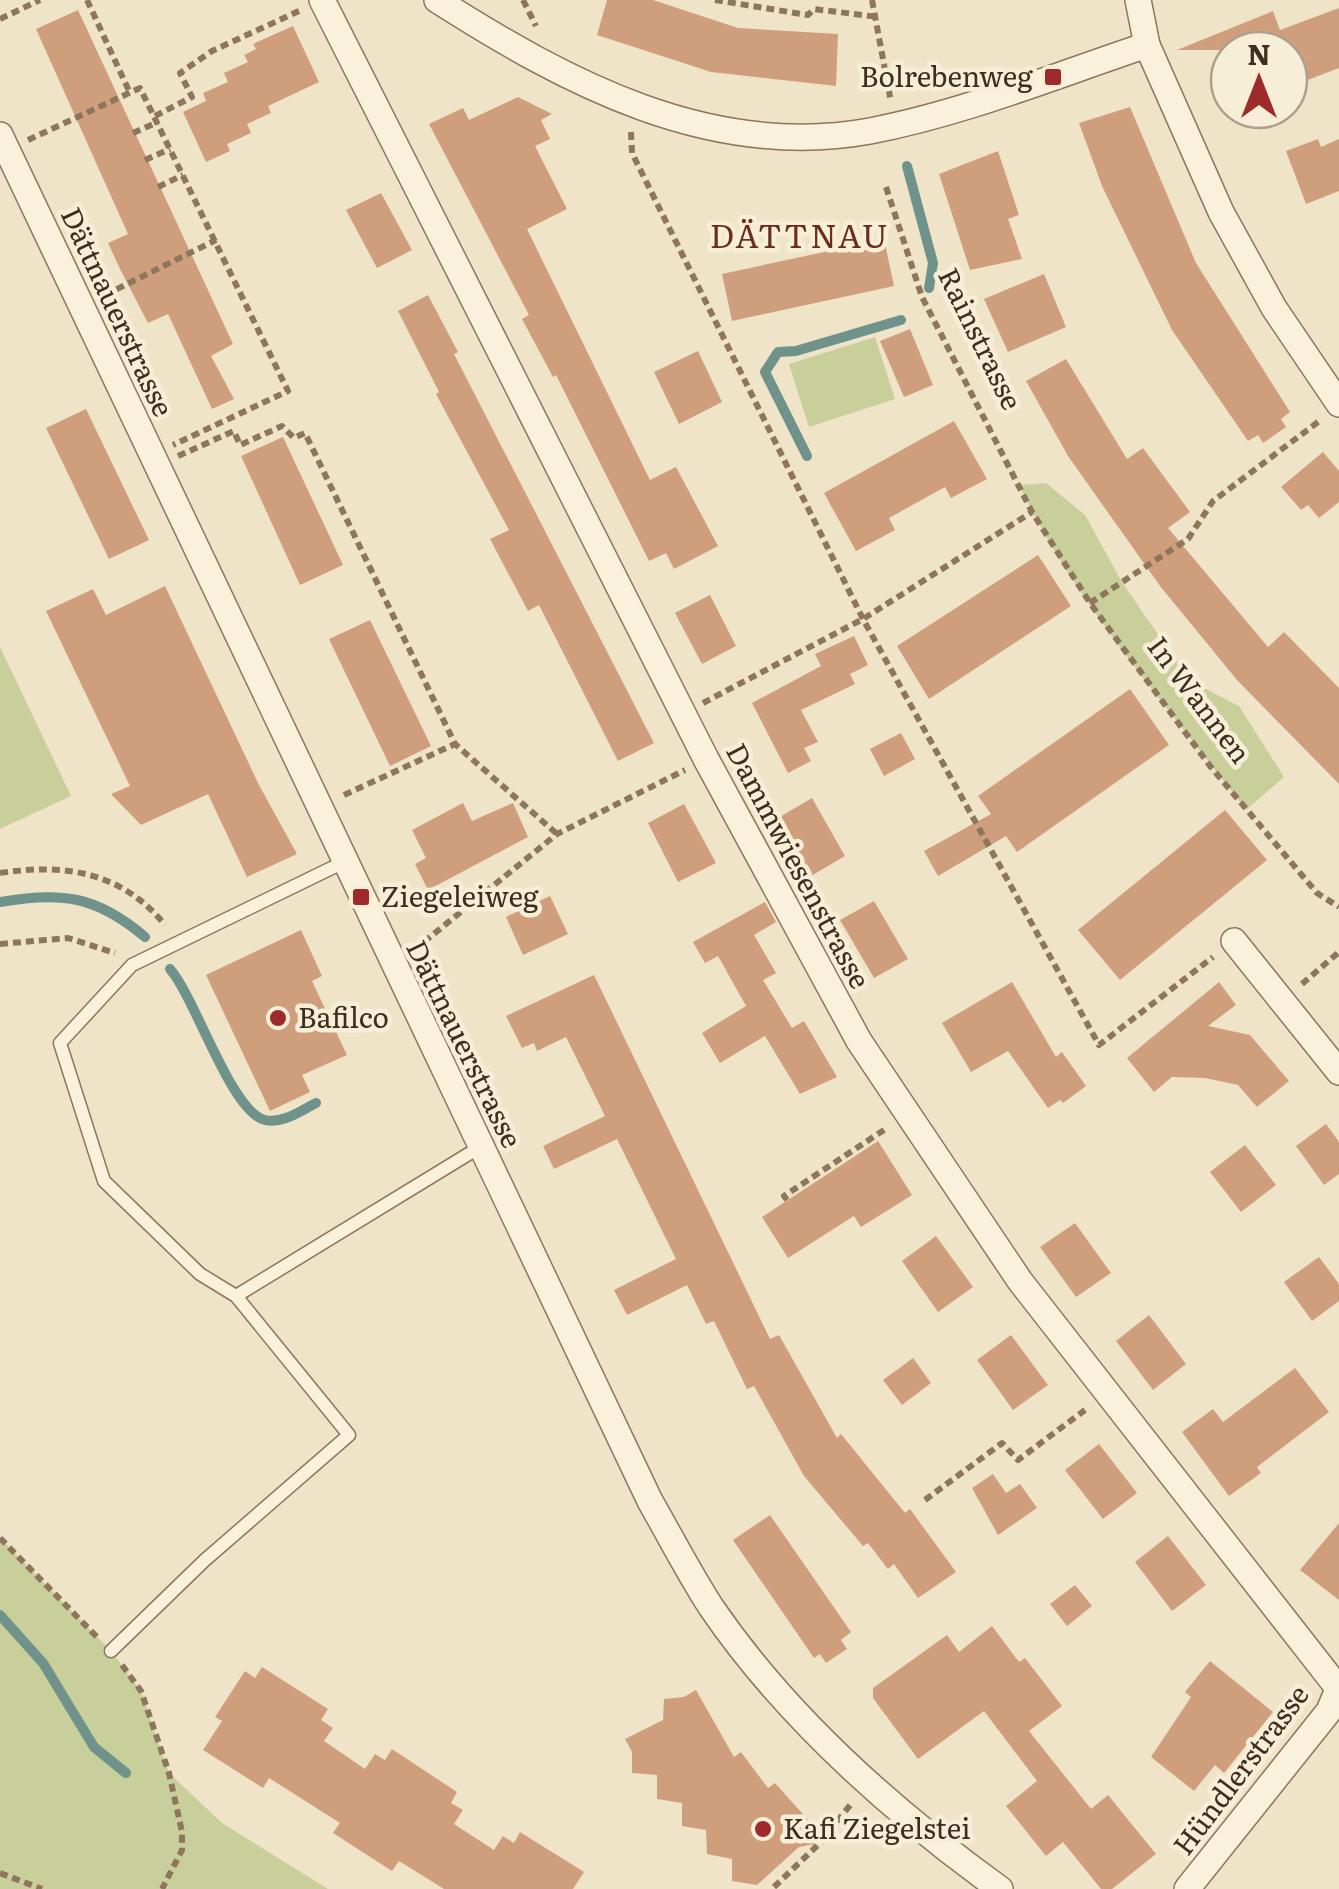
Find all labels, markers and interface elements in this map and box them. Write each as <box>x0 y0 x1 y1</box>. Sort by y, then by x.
north arrow <box>1209 30 1309 130</box>
text: N <box>1247 32 1271 74</box>
place label: Bolrebenweg <box>860 54 1033 96</box>
marker: Bolrebenweg <box>1042 66 1064 88</box>
street label: Dättnauerstrasse <box>52 199 186 423</box>
district label: DÄTTNAU <box>710 210 890 258</box>
street label: Rainstrasse <box>929 260 1034 416</box>
street label: In Wannen <box>1139 626 1262 771</box>
street label: Dammwiesenstrasse <box>717 735 882 995</box>
place label: Ziegeleiweg <box>381 874 539 916</box>
marker: Ziegeleiweg <box>350 886 372 908</box>
street label: Dättnauerstrasse <box>397 932 534 1154</box>
place label: Bafilco <box>298 995 389 1037</box>
marker: Bafilco <box>267 1007 289 1029</box>
street label: Hündlerstrasse <box>1161 1675 1317 1863</box>
place label: Kafi Ziegelstei <box>783 1806 971 1848</box>
marker: Kafi Ziegelstei <box>752 1818 774 1840</box>

